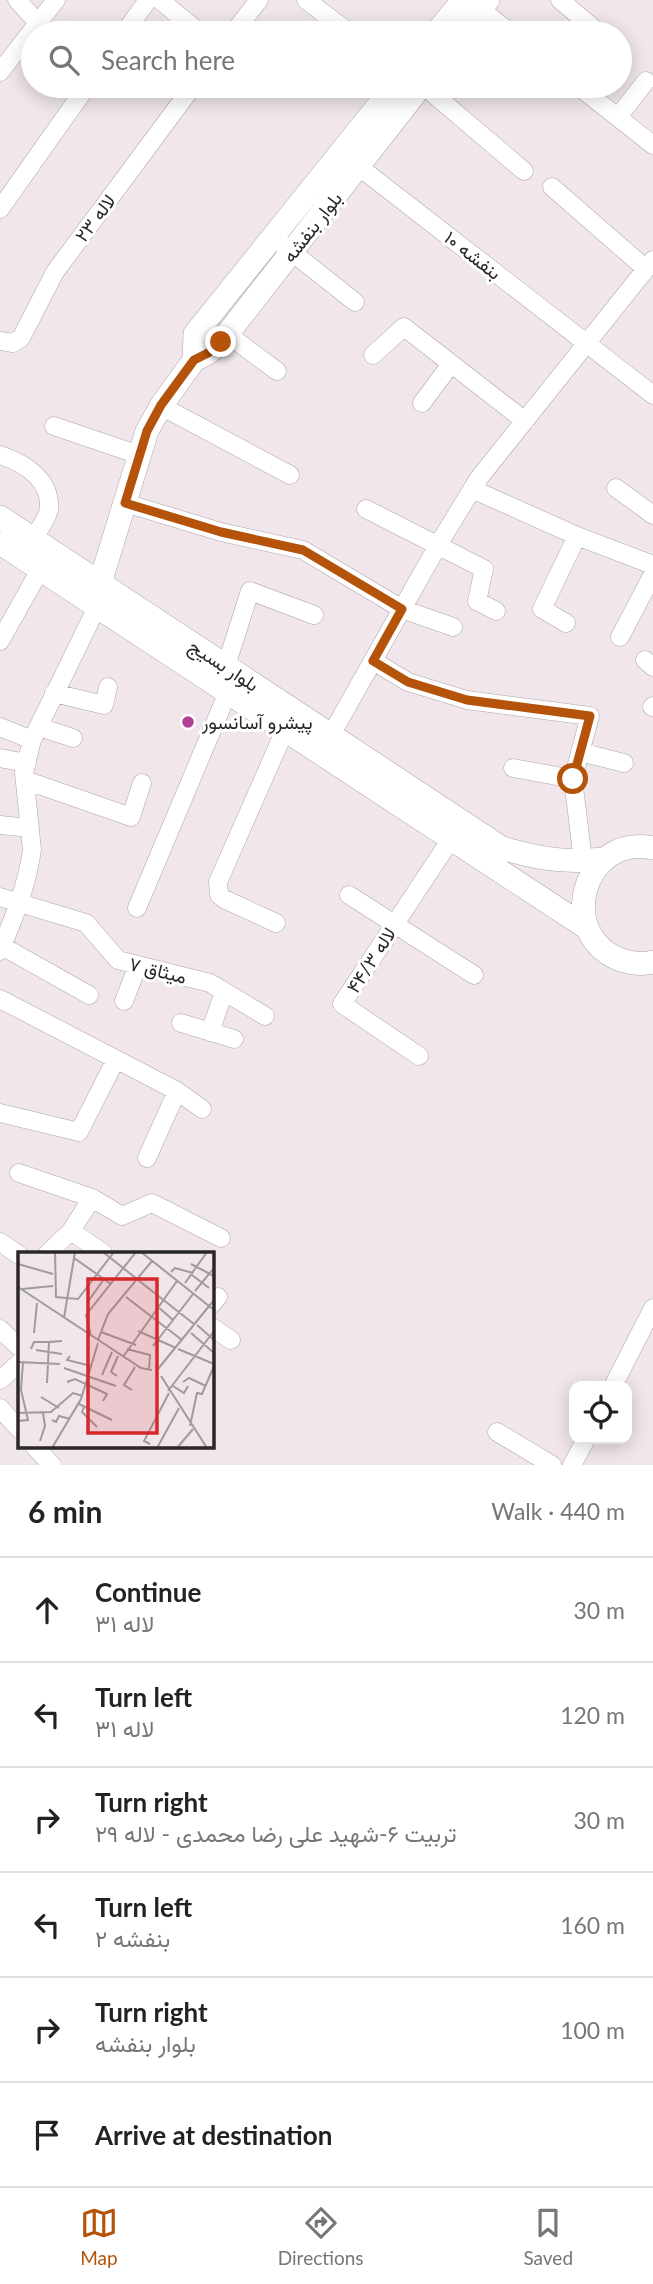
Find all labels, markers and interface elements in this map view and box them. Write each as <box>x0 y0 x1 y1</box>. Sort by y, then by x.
search box <box>21 21 632 98</box>
icon: search <box>45 41 83 79</box>
text: Search here <box>101 44 235 76</box>
street label: بلوار بنفشه <box>277 187 347 267</box>
street label: لاله ۲۳ <box>69 189 120 246</box>
street label: بنفشه ۱۰ <box>440 225 506 285</box>
route end <box>205 326 236 357</box>
street label: بلوار بسیج <box>183 634 263 698</box>
place label: پیشرو آسانسور <box>201 710 313 736</box>
marker: پیشرو آسانسور <box>180 714 196 730</box>
route start <box>557 763 588 794</box>
street label: لاله ۴۴/۳ <box>341 923 400 997</box>
street label: میثاق ۷ <box>127 951 189 989</box>
inset map <box>18 1252 214 1448</box>
map controls <box>569 1381 632 1444</box>
button: locate <box>569 1381 632 1444</box>
text: 6 min <box>28 1493 102 1529</box>
text: Walk · 440 m <box>491 1497 625 1525</box>
text: Continue <box>95 1576 201 1608</box>
icon: ahead <box>28 1591 66 1629</box>
text: 30 m <box>574 1596 625 1624</box>
text: لاله ۳۱ <box>95 1609 154 1637</box>
text: Turn left <box>95 1681 192 1713</box>
icon: left <box>28 1696 66 1734</box>
text: 120 m <box>560 1701 625 1729</box>
text: لاله ۳۱ <box>95 1714 154 1742</box>
text: Turn right <box>95 1786 208 1818</box>
icon: right <box>28 1801 66 1839</box>
text: 30 m <box>574 1806 625 1834</box>
text: تربیت ۶-شهید علی رضا محمدی - لاله ۲۹ <box>95 1819 456 1847</box>
text: Turn left <box>95 1891 192 1923</box>
icon: left <box>28 1906 66 1944</box>
text: 160 m <box>560 1911 625 1939</box>
text: بنفشه ۲ <box>95 1924 170 1952</box>
text: Turn right <box>95 1996 208 2028</box>
icon: right <box>28 2011 66 2049</box>
text: 100 m <box>560 2016 625 2044</box>
text: بلوار بنفشه <box>95 2029 196 2057</box>
icon: arrive <box>28 2116 66 2154</box>
text: Arrive at destination <box>95 2119 332 2151</box>
tab: Map <box>80 2204 118 2269</box>
tab: Directions <box>278 2204 364 2269</box>
tab: Saved <box>523 2204 573 2269</box>

